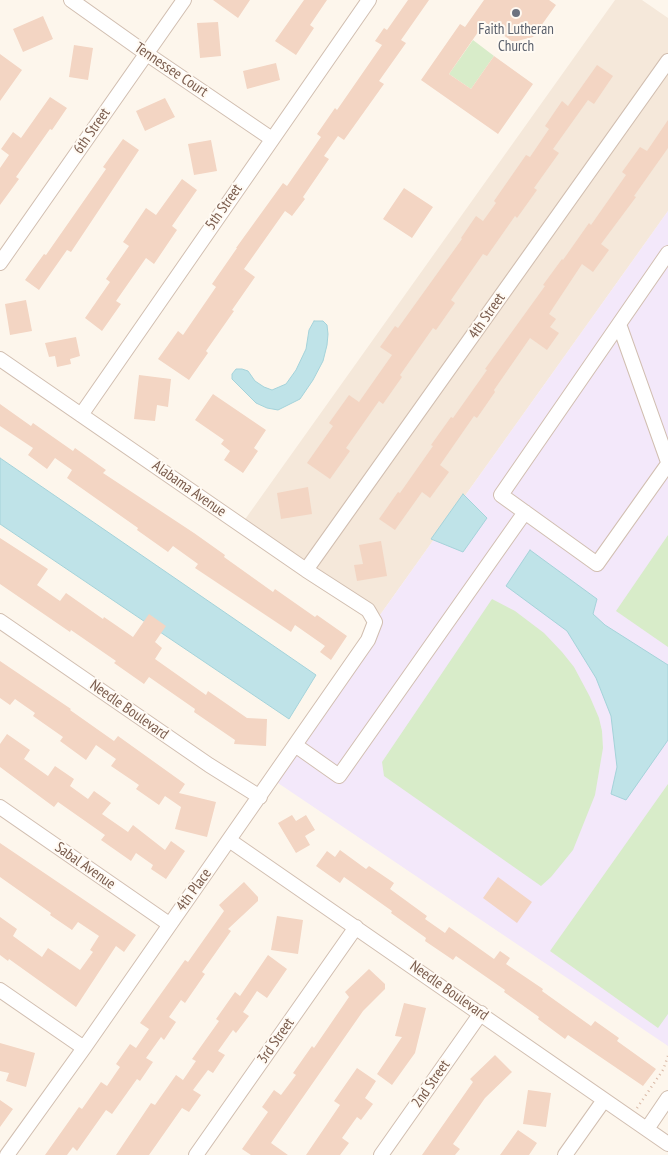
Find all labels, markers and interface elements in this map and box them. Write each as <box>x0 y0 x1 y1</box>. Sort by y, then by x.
marker: Faith Lutheran Church <box>510 7 522 19</box>
place label: Faith Lutheran Church <box>478 21 554 56</box>
street label: Tennessee Court <box>131 39 211 101</box>
street label: 6th Street <box>70 105 114 157</box>
street label: 5th Street <box>202 181 246 233</box>
street label: 4th Street <box>465 290 509 342</box>
street label: Alabama Avenue <box>149 457 229 521</box>
street label: Needle Boulevard <box>86 676 172 744</box>
street label: Sabal Avenue <box>51 839 119 893</box>
street label: 4th Place <box>173 865 215 915</box>
street label: Needle Boulevard <box>406 957 492 1025</box>
street label: 3rd Street <box>254 1015 298 1067</box>
street label: 2nd Street <box>408 1057 454 1111</box>

